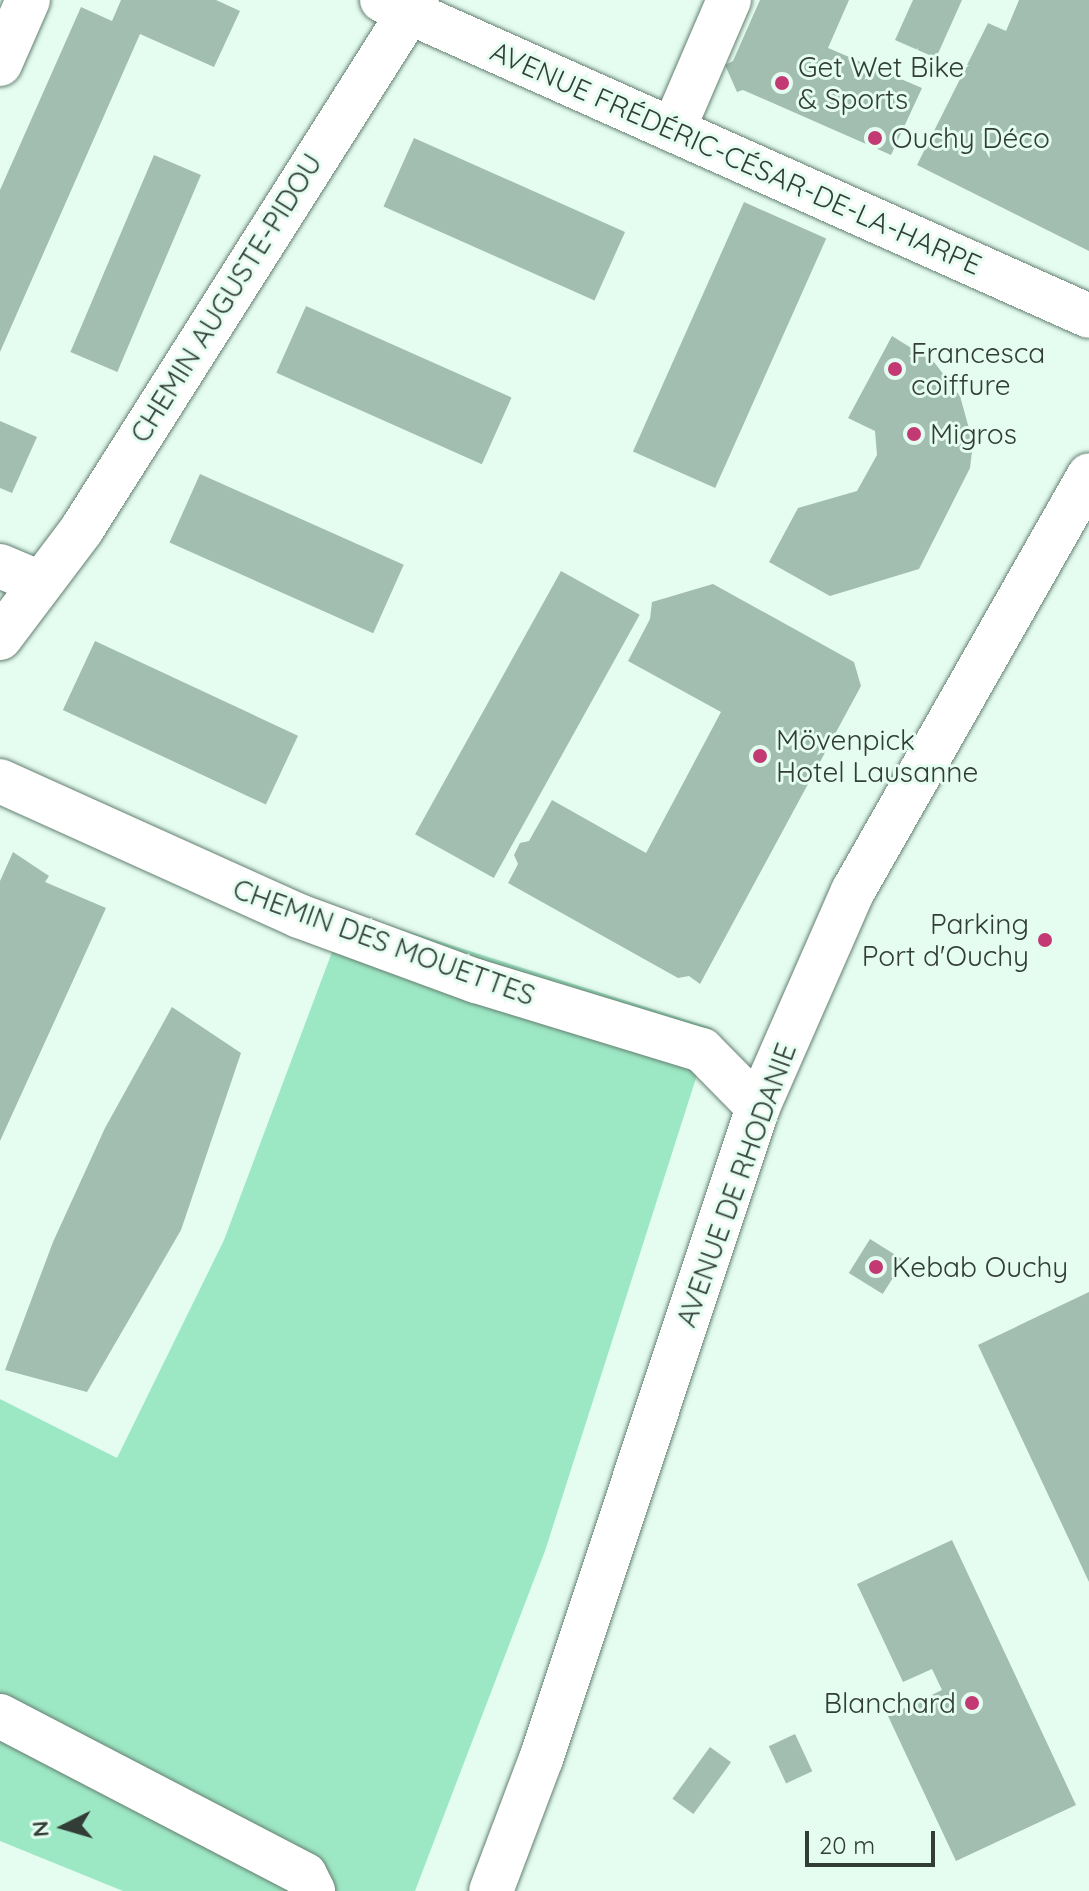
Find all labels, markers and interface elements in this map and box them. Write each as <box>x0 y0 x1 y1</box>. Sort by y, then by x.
street label: AVENUE FRÉDÉRIC-CÉSAR-DE-LA-HARPE <box>485 34 987 282</box>
place label: Get Wet Bike & Sports <box>798 50 964 116</box>
marker: Get Wet Bike & Sports <box>773 74 791 92</box>
place label: Ouchy Déco <box>891 121 1050 155</box>
marker: Ouchy Déco <box>866 129 884 147</box>
street label: CHEMIN AUGUSTE-PIDOU <box>123 147 329 449</box>
place label: Francesca coiffure <box>911 336 1045 402</box>
marker: Francesca coiffure <box>886 360 904 378</box>
place label: Migros <box>930 417 1017 451</box>
marker: Migros <box>905 425 923 443</box>
place label: Mövenpick Hotel Lausanne <box>776 723 978 789</box>
marker: Mövenpick Hotel Lausanne <box>751 747 769 765</box>
street label: CHEMIN DES MOUETTES <box>229 872 539 1012</box>
place label: Parking Port d'Ouchy <box>862 907 1029 973</box>
marker: Parking Port d'Ouchy <box>1036 931 1054 949</box>
street label: AVENUE DE RHODANIE <box>669 1039 803 1331</box>
place label: Kebab Ouchy <box>892 1250 1068 1284</box>
marker: Kebab Ouchy <box>867 1258 885 1276</box>
place label: Blanchard <box>824 1686 956 1720</box>
marker: Blanchard <box>963 1694 981 1712</box>
north arrow <box>24 1787 104 1867</box>
scale bar <box>809 1815 939 1865</box>
text: N <box>25 1820 55 1838</box>
text: 20 m <box>819 1830 875 1860</box>

